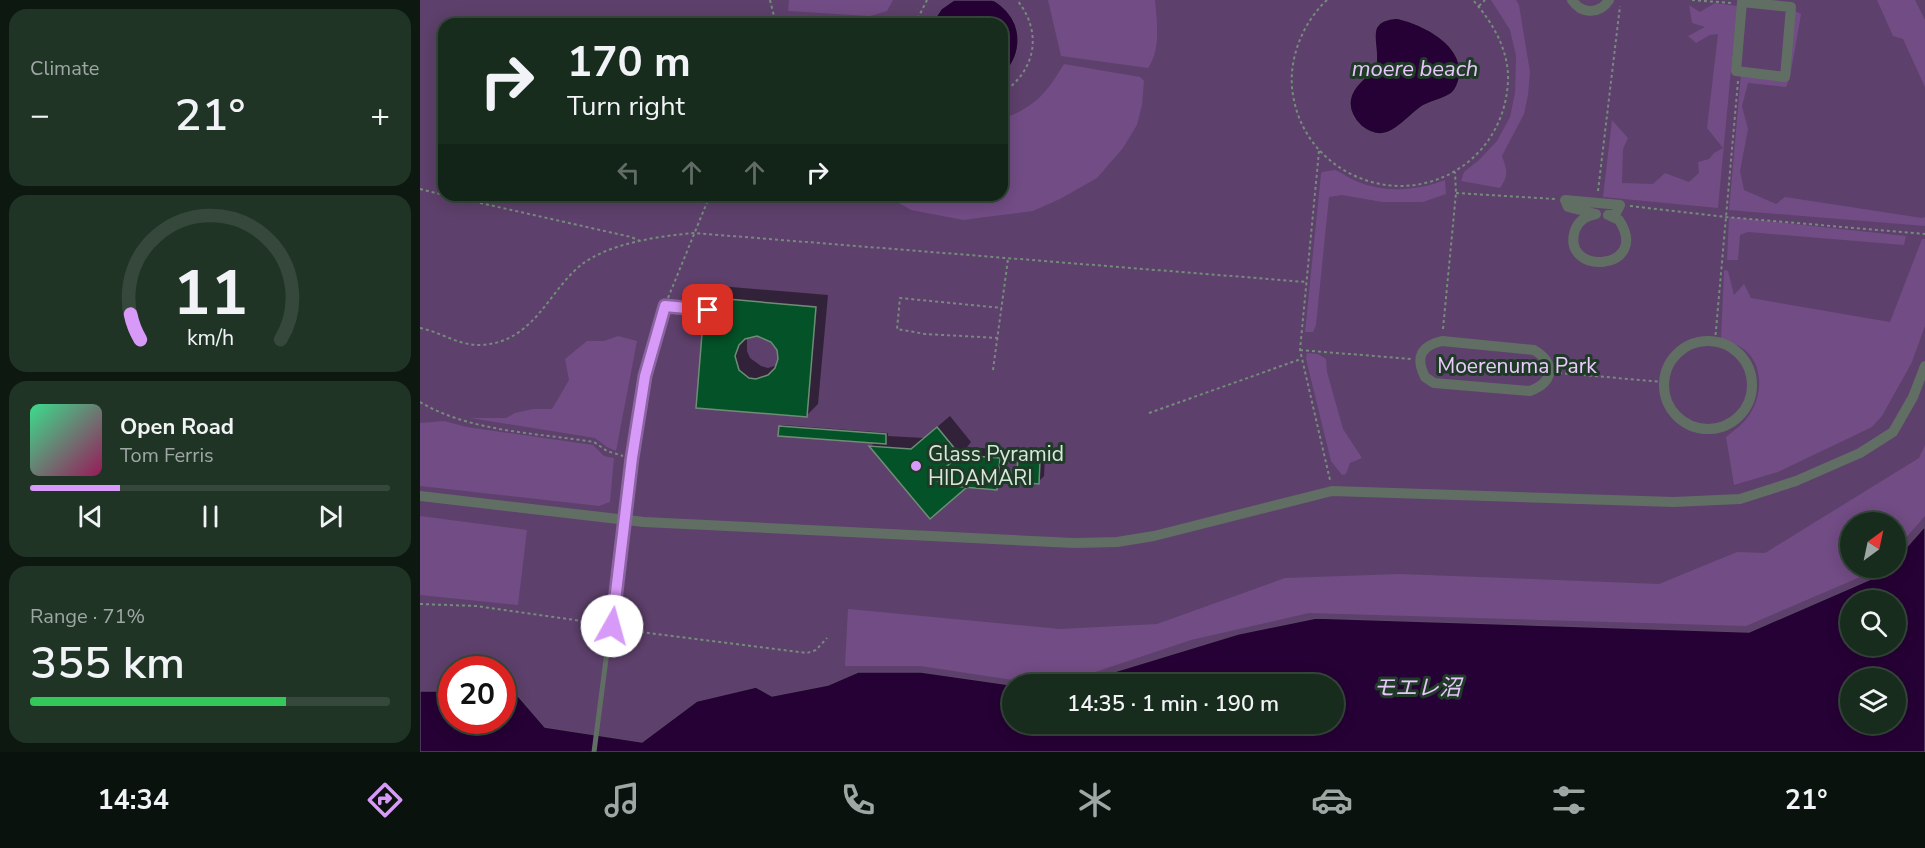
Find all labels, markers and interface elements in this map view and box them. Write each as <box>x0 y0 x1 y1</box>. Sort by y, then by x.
text: 170 m <box>567 34 691 91</box>
icon: right <box>468 42 546 120</box>
water label: moere beach <box>1352 54 1478 84</box>
text: Climate <box>30 55 99 82</box>
text: 21° <box>175 85 245 146</box>
text: Turn right <box>567 88 685 125</box>
text: − <box>30 93 50 138</box>
text: + <box>370 93 390 138</box>
icon: left <box>612 156 645 189</box>
icon: ahead <box>675 156 708 189</box>
icon: ahead <box>738 156 771 189</box>
icon: right <box>801 156 834 189</box>
text: 11 <box>173 251 247 336</box>
pin <box>682 284 733 335</box>
icon: arrive <box>691 293 724 326</box>
text: km/h <box>186 324 234 354</box>
park label: Moerenuma Park <box>1437 352 1597 380</box>
text: Open Road <box>120 412 234 442</box>
place label: Glass Pyramid HIDAMARI <box>928 440 1064 492</box>
text: Tom Ferris <box>120 442 214 469</box>
marker: Glass Pyramid HIDAMARI <box>909 459 923 473</box>
icon: previous <box>74 500 107 533</box>
icon: pause <box>194 500 227 533</box>
icon: next <box>314 500 347 533</box>
north arrow <box>1840 512 1906 578</box>
map controls <box>1840 512 1906 734</box>
button: search <box>1840 590 1906 656</box>
position arrow <box>580 594 644 658</box>
text: Range · 71% <box>30 603 145 630</box>
text: 355 km <box>30 633 185 694</box>
speed limit sign: 20 <box>438 656 516 734</box>
button: layers <box>1840 668 1906 734</box>
water label: モエレ沼 <box>1373 673 1464 703</box>
text: 14:35 · 1 min · 190 m <box>1067 689 1279 719</box>
icon: directions <box>364 779 406 821</box>
icon: music <box>601 779 643 821</box>
icon: phone <box>837 779 879 821</box>
icon: climate <box>1074 779 1116 821</box>
icon: car <box>1311 779 1353 821</box>
icon: filters <box>1548 779 1590 821</box>
text: 14:34 <box>97 782 169 819</box>
text: 21° <box>1785 782 1827 819</box>

